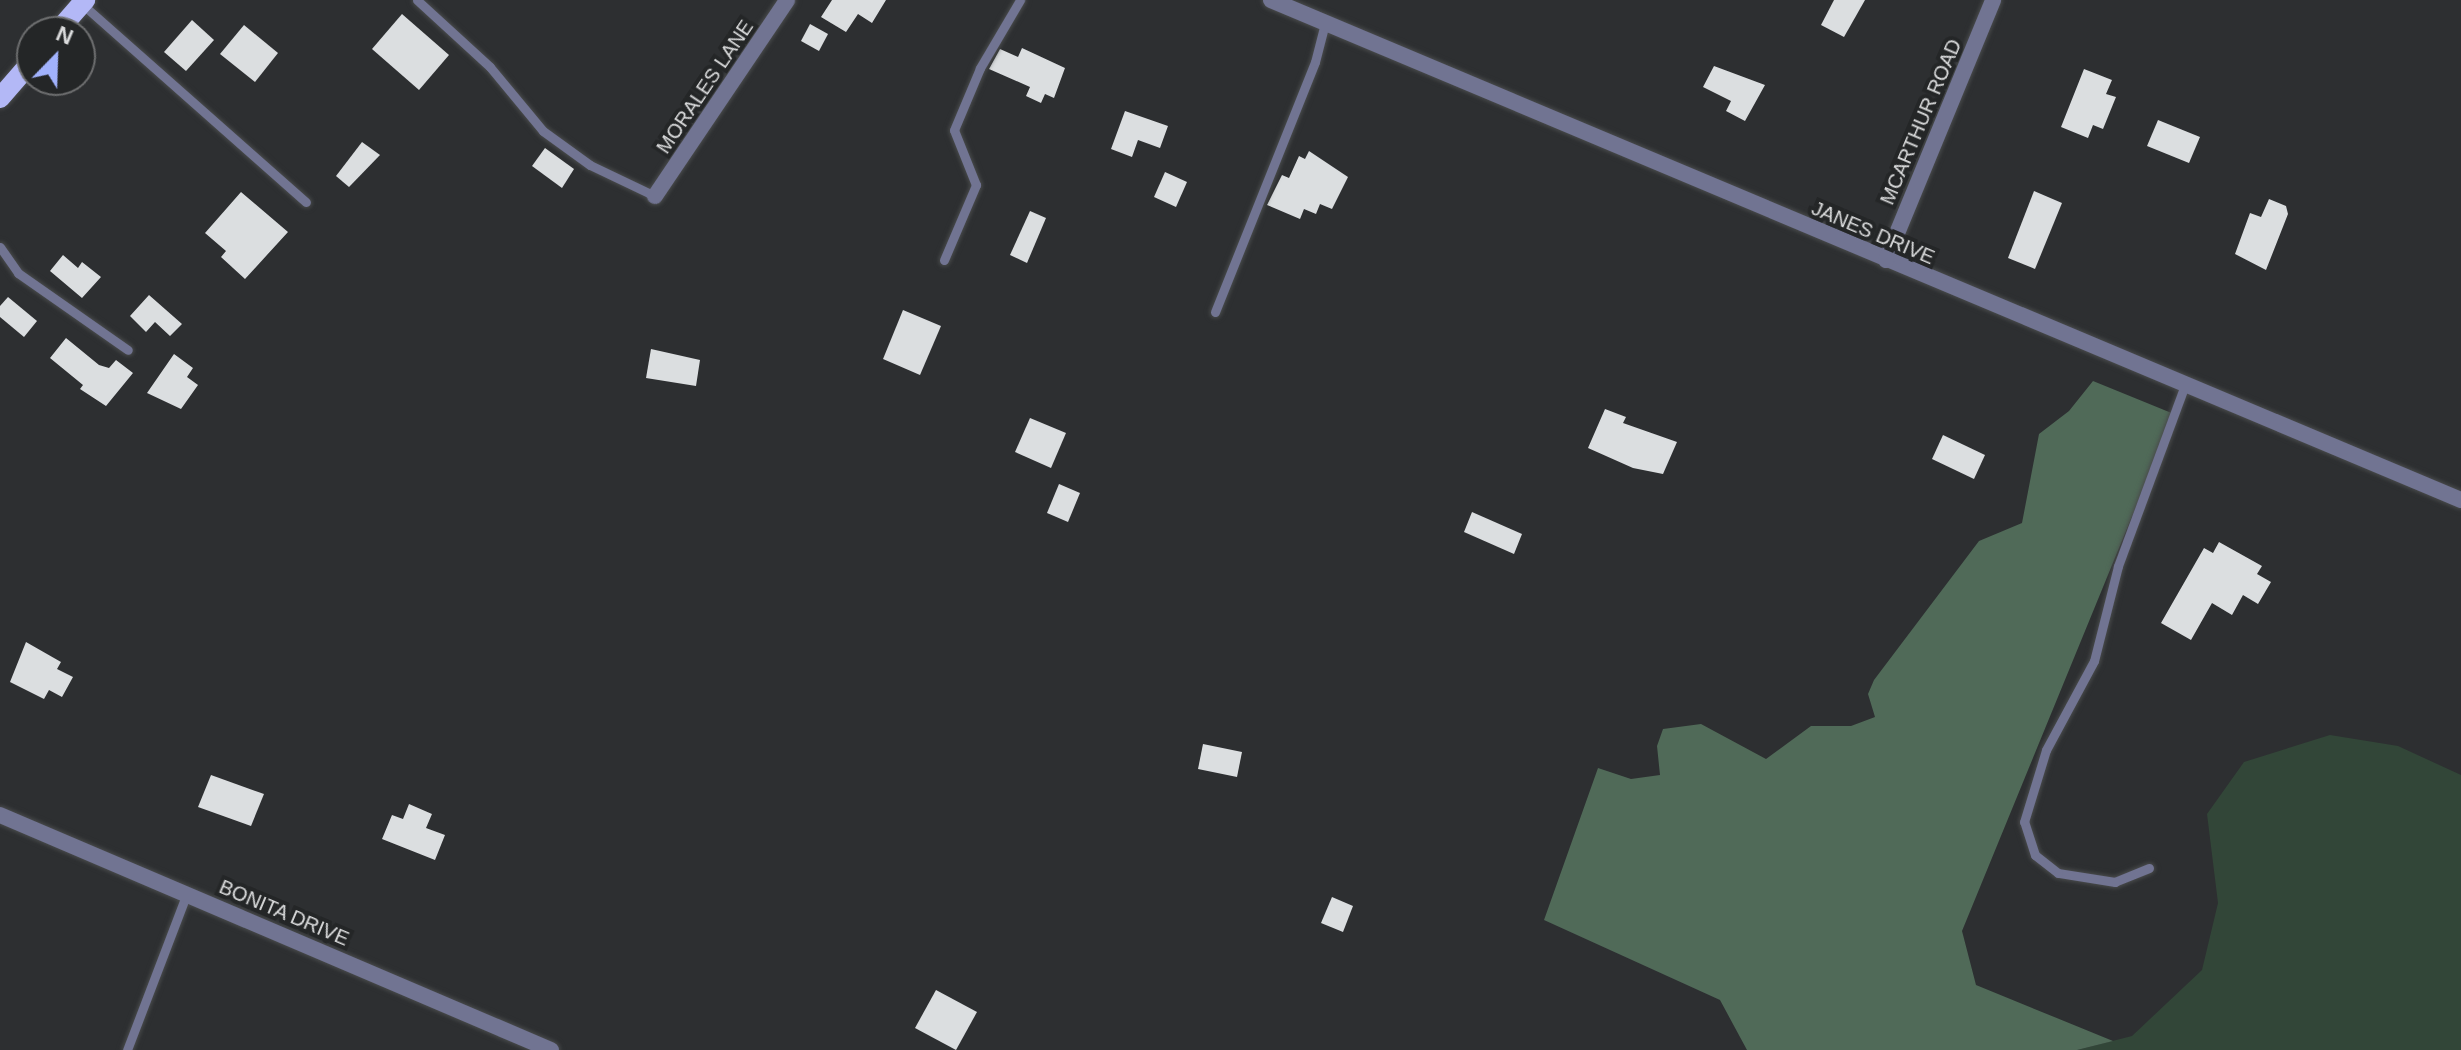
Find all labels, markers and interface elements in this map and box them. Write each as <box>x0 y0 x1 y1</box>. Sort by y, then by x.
north arrow <box>16 16 96 96</box>
street label: MORALES LANE <box>652 16 758 158</box>
text: N <box>53 21 77 50</box>
street label: MCARTHUR ROAD <box>1875 36 1967 208</box>
street label: JANES DRIVE <box>1808 196 1938 270</box>
street label: BONITA DRIVE <box>215 875 353 951</box>

